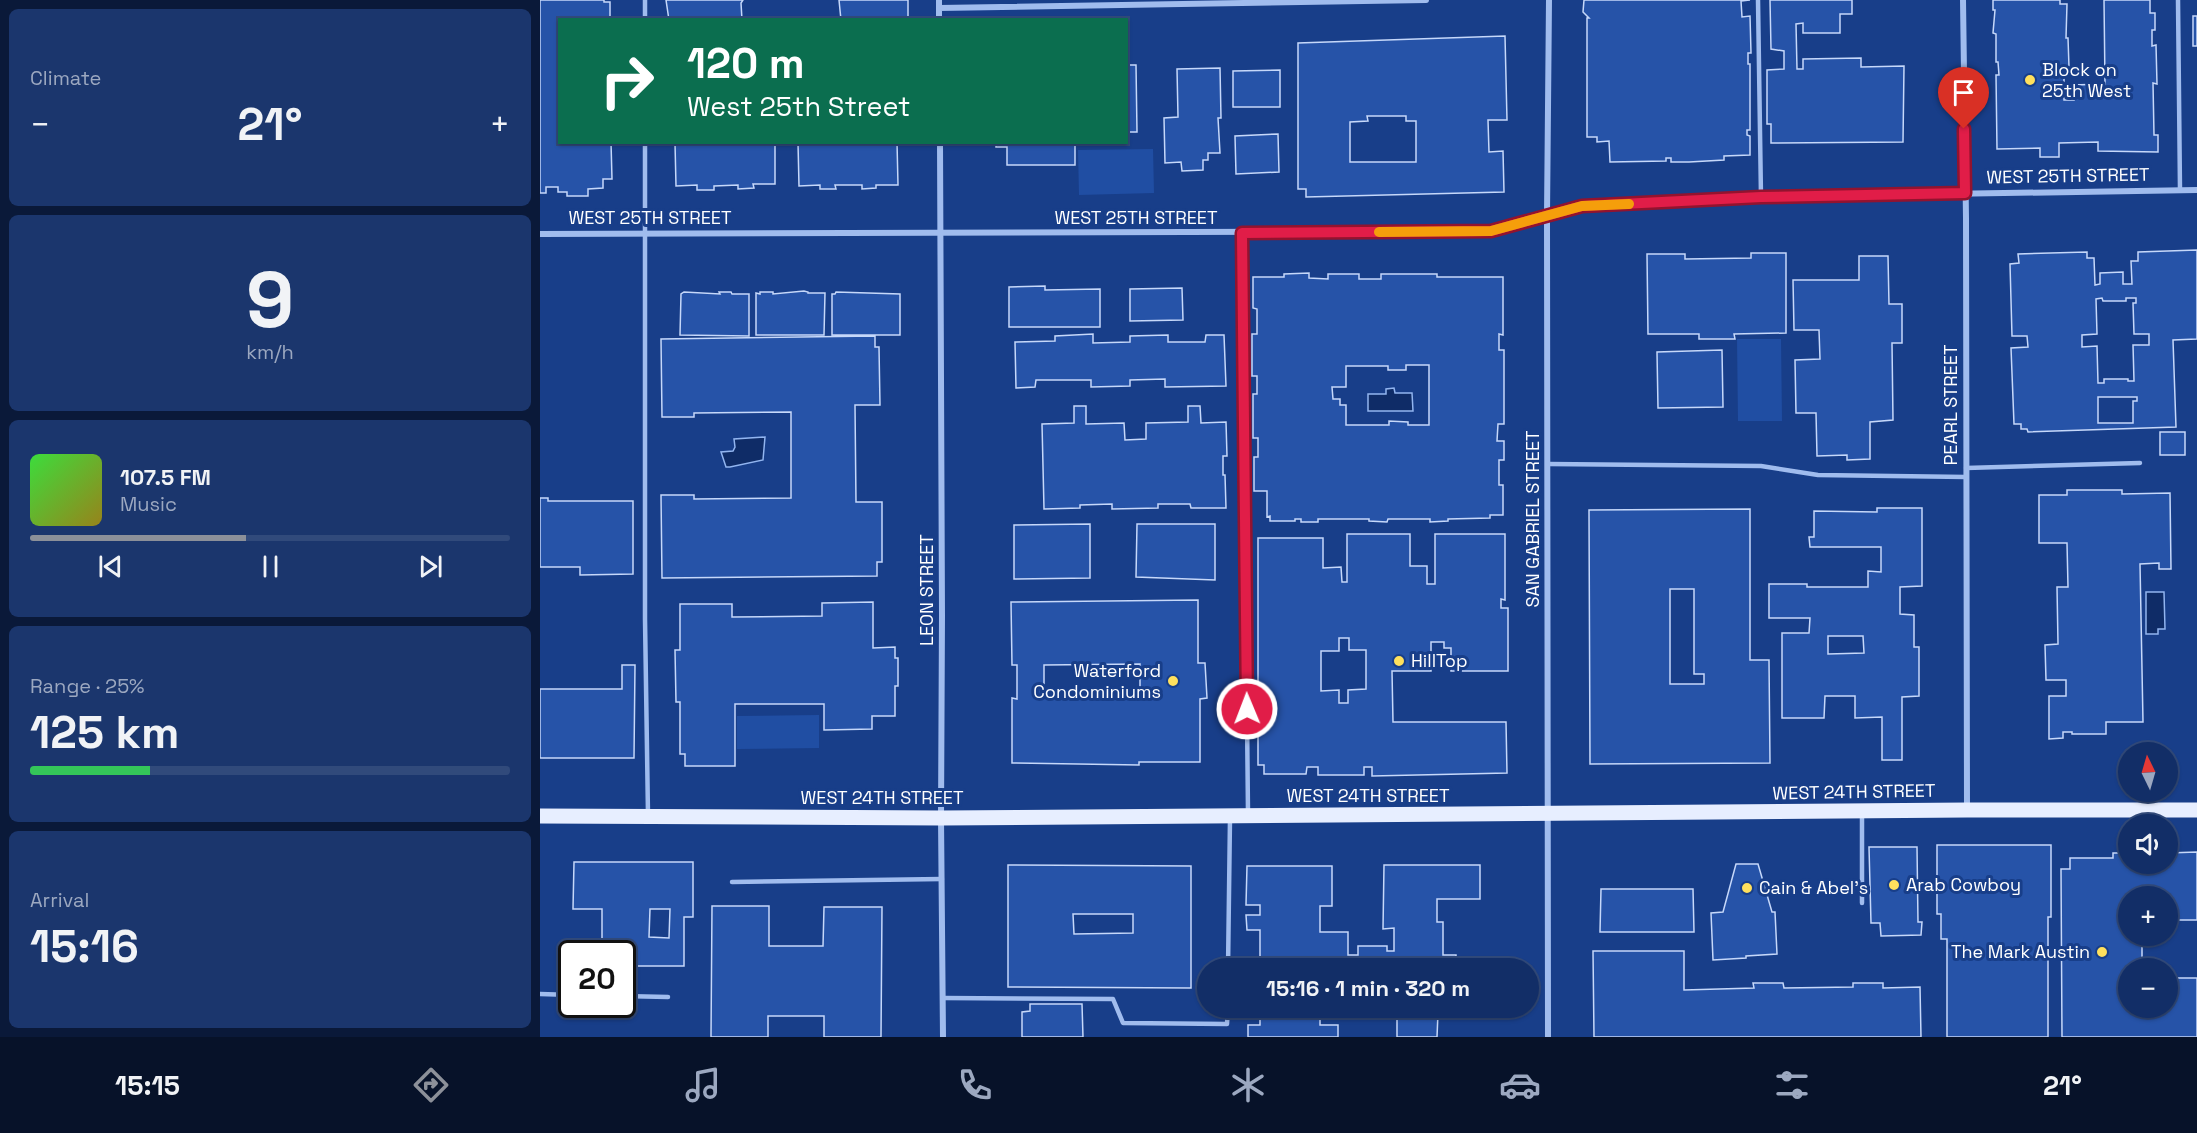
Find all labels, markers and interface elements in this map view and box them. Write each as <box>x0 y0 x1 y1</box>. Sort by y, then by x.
text: 120 m <box>687 37 805 90</box>
icon: right <box>588 42 666 120</box>
place label: Block on 25th West <box>2042 58 2131 102</box>
text: Climate <box>30 65 101 91</box>
pin <box>1938 67 1989 129</box>
marker: Block on 25th West <box>2023 73 2037 87</box>
icon: arrive <box>1947 76 1980 109</box>
text: West 25th Street <box>687 89 910 124</box>
text: 21° <box>238 96 302 153</box>
text: − <box>30 104 50 146</box>
text: + <box>490 104 510 146</box>
street label: WEST 25TH STREET <box>1986 163 2150 188</box>
street label: WEST 25TH STREET <box>568 206 732 229</box>
street label: WEST 25TH STREET <box>1054 206 1218 229</box>
text: 9 <box>246 250 294 350</box>
text: km/h <box>246 339 294 365</box>
street label: PEARL STREET <box>1939 344 1962 465</box>
street label: SAN GABRIEL STREET <box>1521 430 1544 608</box>
text: 107.5 FM <box>120 463 211 491</box>
text: Music <box>120 491 177 517</box>
street label: LEON STREET <box>915 534 938 646</box>
icon: previous <box>94 550 127 583</box>
icon: pause <box>254 550 287 583</box>
icon: next <box>414 550 447 583</box>
place label: HillTop <box>1411 649 1468 672</box>
marker: HillTop <box>1392 654 1406 668</box>
place label: Waterford Condominiums <box>1033 659 1161 703</box>
text: Range · 25% <box>30 673 145 699</box>
marker: Waterford Condominiums <box>1166 674 1180 688</box>
position arrow <box>1215 677 1279 741</box>
text: 125 km <box>30 704 179 761</box>
north arrow <box>2118 742 2178 802</box>
map controls <box>2118 742 2178 1018</box>
street label: WEST 24TH STREET <box>1772 779 1936 804</box>
street label: WEST 24TH STREET <box>1287 784 1450 807</box>
street label: WEST 24TH STREET <box>801 786 964 809</box>
button: sound <box>2118 814 2178 874</box>
place label: Arab Cowboy <box>1906 873 2021 896</box>
place label: Cain & Abel's <box>1759 876 1868 899</box>
marker: Arab Cowboy <box>1887 878 1901 892</box>
marker: Cain & Abel's <box>1740 881 1754 895</box>
button: + <box>2118 886 2178 946</box>
text: Arrival <box>30 887 89 913</box>
text: 15:16 <box>30 918 139 975</box>
speed limit sign: 20 <box>558 940 636 1018</box>
place label: The Mark Austin <box>1951 940 2090 963</box>
marker: The Mark Austin <box>2095 945 2109 959</box>
button: − <box>2118 958 2178 1018</box>
text: 15:16 · 1 min · 320 m <box>1266 974 1470 1002</box>
icon: directions <box>410 1064 452 1106</box>
icon: music <box>682 1064 724 1106</box>
icon: phone <box>954 1064 996 1106</box>
icon: climate <box>1227 1064 1269 1106</box>
icon: car <box>1499 1064 1541 1106</box>
icon: filters <box>1771 1064 1813 1106</box>
text: 15:15 <box>115 1068 180 1103</box>
text: 21° <box>2043 1068 2082 1103</box>

